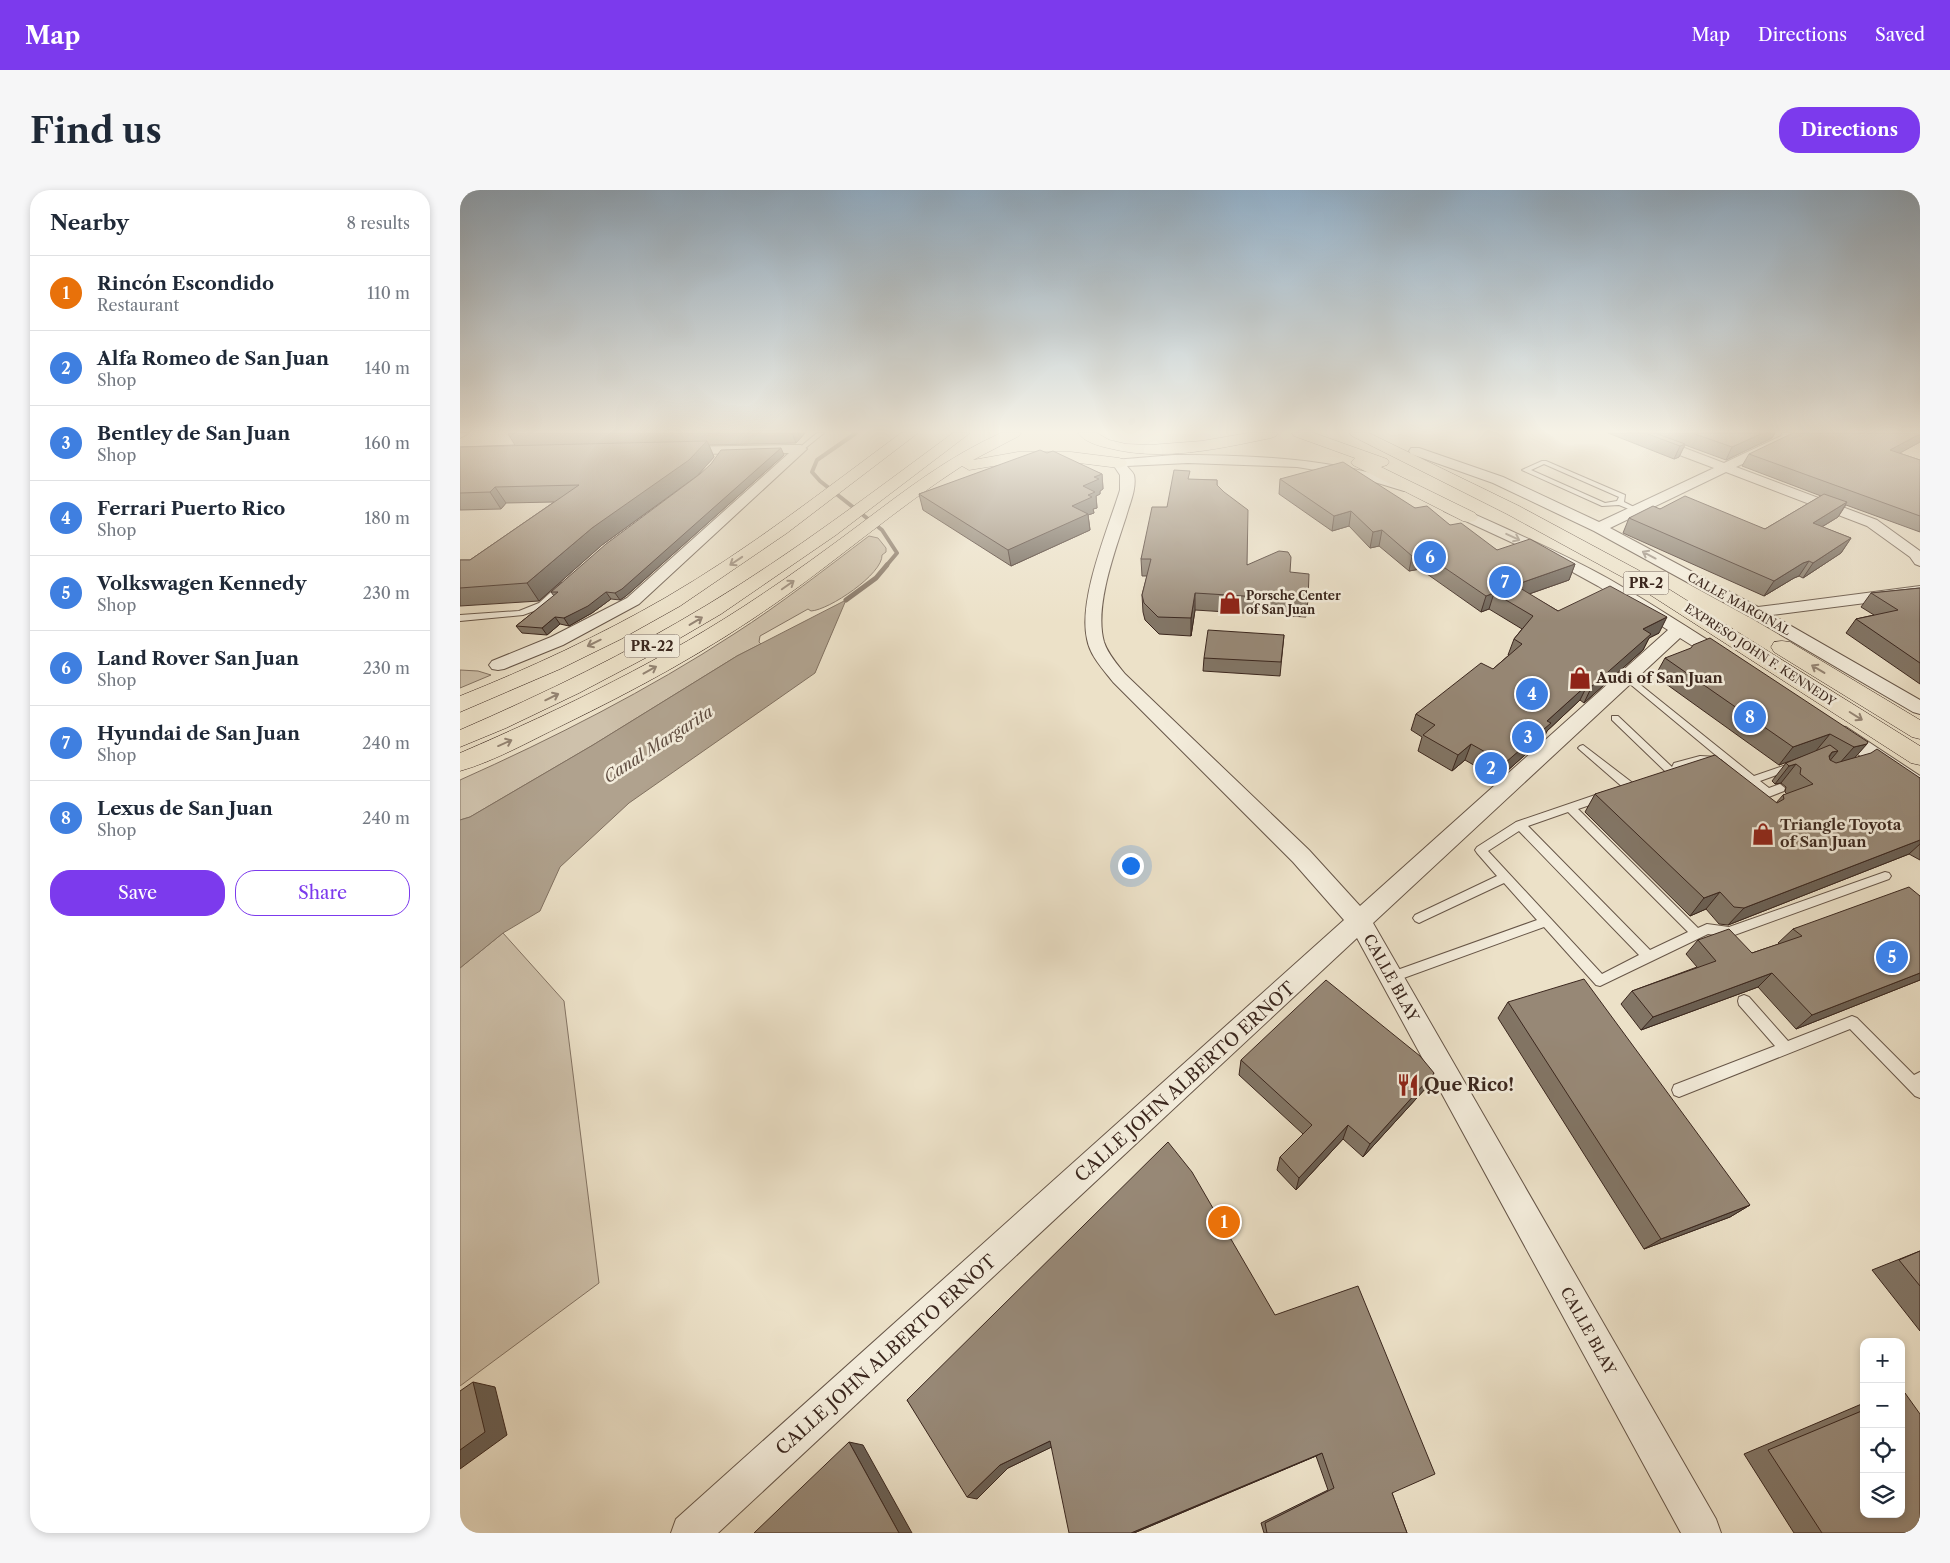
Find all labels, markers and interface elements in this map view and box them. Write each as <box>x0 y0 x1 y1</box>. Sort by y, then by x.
text: Map <box>25 21 80 50</box>
text: Map <box>1691 24 1730 46</box>
text: Directions <box>1758 24 1847 46</box>
text: Saved <box>1875 24 1925 46</box>
button: Directions <box>1779 107 1920 153</box>
text: Find us <box>30 109 162 152</box>
text: Nearby <box>50 210 129 235</box>
text: 8 results <box>347 213 410 233</box>
text: Rincón Escondido <box>97 272 274 295</box>
text: 1 <box>62 283 70 303</box>
text: 110 m <box>367 283 410 303</box>
text: Restaurant <box>97 295 179 315</box>
text: Alfa Romeo de San Juan <box>97 347 329 370</box>
text: 2 <box>61 358 71 378</box>
text: 140 m <box>365 358 410 378</box>
text: Shop <box>97 370 136 390</box>
text: Bentley de San Juan <box>97 422 290 445</box>
text: 3 <box>61 433 71 453</box>
text: 160 m <box>365 433 410 453</box>
text: Shop <box>97 445 136 465</box>
text: Ferrari Puerto Rico <box>97 497 285 520</box>
text: 4 <box>61 508 71 528</box>
text: 180 m <box>364 508 410 528</box>
text: Shop <box>97 520 136 540</box>
one-way arrow <box>1505 533 1520 543</box>
pin: 6 <box>1414 538 1446 576</box>
one-way arrow <box>1642 550 1657 559</box>
one-way arrow <box>729 555 743 566</box>
pin: 7 <box>1489 563 1521 601</box>
street label: CALLE MARGINAL <box>1685 569 1794 638</box>
text: Volkswagen Kennedy <box>97 572 306 595</box>
road number: PR-2 <box>1624 572 1668 594</box>
one-way arrow <box>781 580 795 590</box>
text: 5 <box>62 583 70 603</box>
text: 230 m <box>363 583 410 603</box>
place label: Porsche Center of San Juan <box>1246 588 1341 617</box>
shop icon: Porsche Center of San Juan <box>1217 590 1243 616</box>
text: Shop <box>97 595 136 615</box>
street label: EXPRESO JOHN F. KENNEDY <box>1682 600 1839 709</box>
one-way arrow <box>688 615 702 625</box>
road number: PR-22 <box>624 634 680 658</box>
one-way arrow <box>586 638 601 648</box>
text: Land Rover San Juan <box>97 647 299 670</box>
text: 6 <box>61 658 71 678</box>
text: 230 m <box>363 658 410 678</box>
one-way arrow <box>1812 664 1826 674</box>
one-way arrow <box>642 665 657 675</box>
shop icon: Audi of San Juan <box>1567 665 1593 691</box>
place label: Audi of San Juan <box>1595 668 1724 687</box>
text: Shop <box>97 670 136 690</box>
pin: 4 <box>1516 675 1548 713</box>
one-way arrow <box>544 692 559 701</box>
pin: 8 <box>1734 698 1766 736</box>
water label: Canal Margarita <box>600 701 717 787</box>
one-way arrow <box>1848 711 1862 721</box>
pin: 3 <box>1512 718 1544 756</box>
text: Hyundai de San Juan <box>97 722 300 745</box>
text: 7 <box>62 733 70 753</box>
text: 240 m <box>362 733 410 753</box>
one-way arrow <box>497 738 512 748</box>
text: Shop <box>97 745 136 765</box>
pin: 2 <box>1475 749 1507 787</box>
text: Lexus de San Juan <box>97 797 273 820</box>
text: 8 <box>61 808 71 828</box>
text: 240 m <box>362 808 410 828</box>
place label: Triangle Toyota of San Juan <box>1780 815 1902 851</box>
text: Shop <box>97 820 136 840</box>
shop icon: Triangle Toyota of San Juan <box>1750 821 1776 847</box>
your location <box>1118 853 1144 879</box>
button: Save <box>50 870 225 916</box>
button: Share <box>235 870 410 916</box>
street label: CALLE BLAY <box>1359 931 1424 1025</box>
pin: 5 <box>1876 938 1908 976</box>
street label: CALLE JOHN ALBERTO ERNOT <box>1070 977 1300 1187</box>
restaurant icon: Que Rico! <box>1395 1072 1421 1098</box>
place label: Que Rico! <box>1424 1074 1514 1096</box>
pin: 1 <box>1208 1203 1240 1241</box>
street label: CALLE JOHN ALBERTO ERNOT <box>771 1250 1001 1460</box>
street label: CALLE BLAY <box>1556 1284 1621 1378</box>
map controls <box>1860 1338 1905 1518</box>
button: + <box>1860 1338 1905 1383</box>
button: − <box>1860 1383 1905 1428</box>
button: locate <box>1860 1428 1905 1473</box>
button: layers <box>1860 1473 1905 1518</box>

